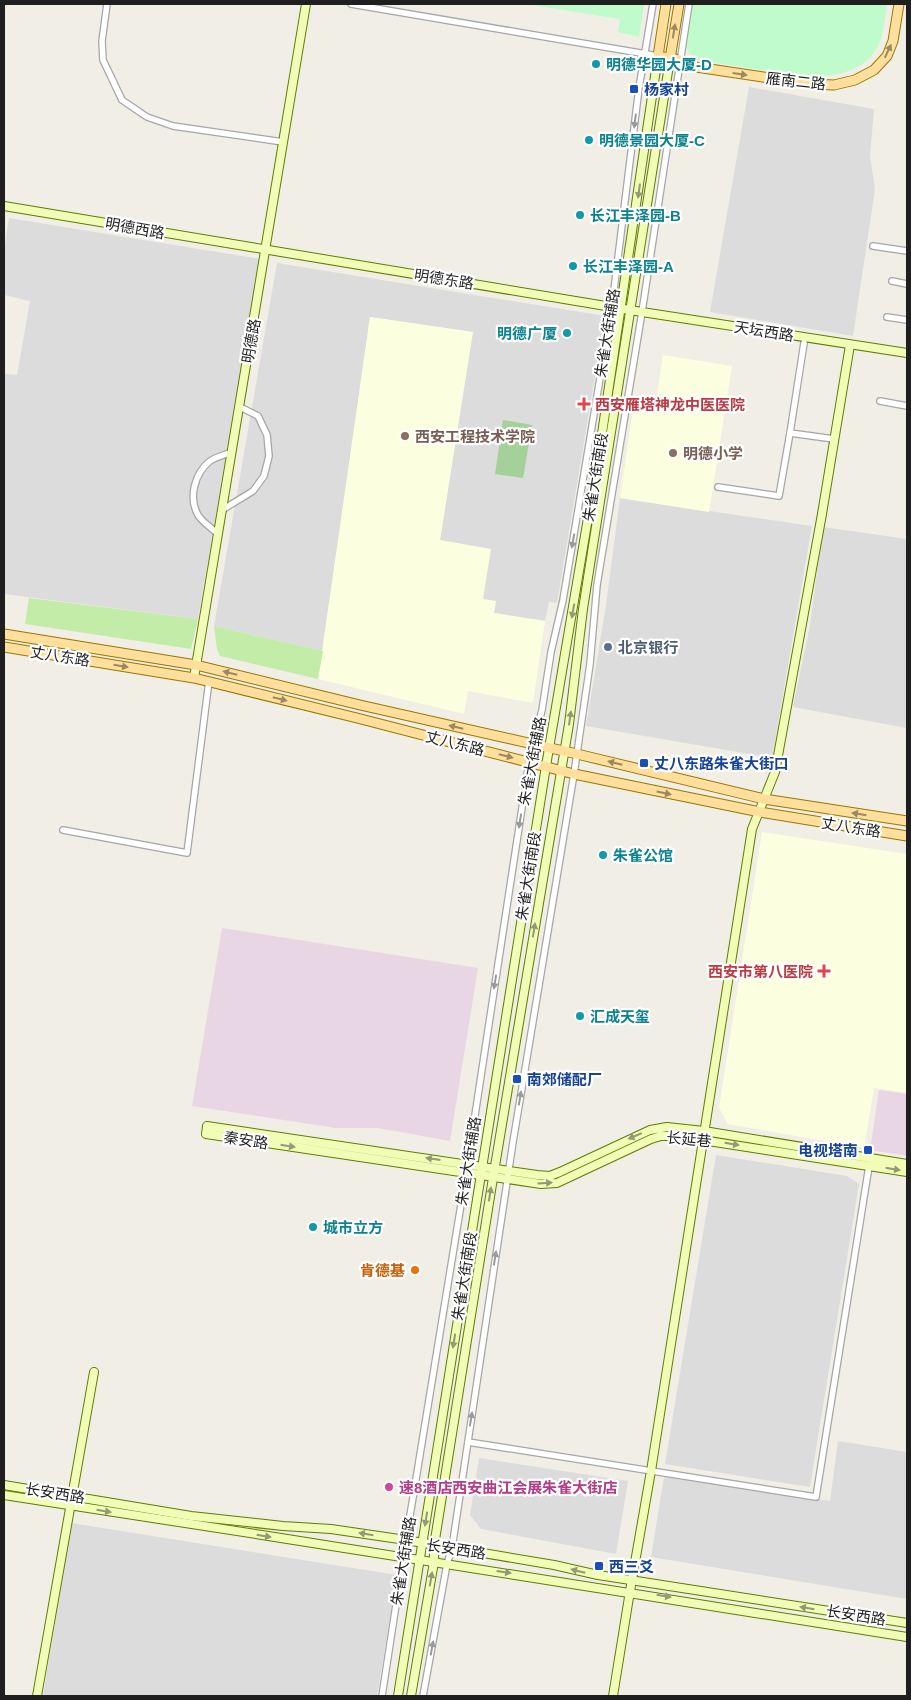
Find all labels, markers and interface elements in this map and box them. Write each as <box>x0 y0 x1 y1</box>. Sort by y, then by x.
one-way arrow <box>671 23 679 39</box>
one-way arrow <box>885 44 893 58</box>
place label: 明德华园大厦-D <box>606 56 712 73</box>
marker: 明德华园大厦-D <box>590 58 602 70</box>
street label: 雁南二路 <box>765 69 827 93</box>
one-way arrow <box>732 70 748 78</box>
place label: 杨家村 <box>644 81 689 98</box>
marker: 杨家村 <box>628 83 640 95</box>
one-way arrow <box>631 113 639 129</box>
place label: 明德景园大厦-C <box>599 132 705 149</box>
marker: 明德景园大厦-C <box>583 134 595 146</box>
one-way arrow <box>634 184 642 200</box>
place label: 长江丰泽园-B <box>590 207 681 224</box>
marker: 长江丰泽园-B <box>574 209 586 221</box>
street label: 明德西路 <box>104 214 166 242</box>
place label: 长江丰泽园-A <box>583 258 674 275</box>
marker: 长江丰泽园-A <box>567 260 579 272</box>
street label: 明德东路 <box>413 266 475 292</box>
street label: 朱雀大街辅路 <box>592 287 622 379</box>
street label: 明德路 <box>239 317 263 365</box>
street label: 天坛西路 <box>733 318 795 344</box>
place label: 明德广厦 <box>497 325 557 342</box>
marker: 明德广厦 <box>561 327 573 339</box>
place label: 西安雁塔神龙中医医院 <box>595 396 745 413</box>
marker: 西安雁塔神龙中医医院 <box>577 397 591 411</box>
place label: 西安工程技术学院 <box>415 428 535 445</box>
marker: 西安工程技术学院 <box>399 430 411 442</box>
street label: 朱雀大街南段 <box>580 431 610 523</box>
place label: 明德小学 <box>683 445 743 462</box>
marker: 明德小学 <box>667 447 679 459</box>
one-way arrow <box>568 534 576 550</box>
one-way arrow <box>568 604 576 620</box>
place label: 北京银行 <box>618 639 678 656</box>
marker: 北京银行 <box>602 641 614 653</box>
street label: 丈八东路 <box>29 643 91 669</box>
one-way arrow <box>113 662 129 670</box>
one-way arrow <box>222 669 237 677</box>
one-way arrow <box>273 695 288 703</box>
one-way arrow <box>566 710 574 726</box>
street label: 朱雀大街辅路 <box>515 715 549 807</box>
one-way arrow <box>448 723 464 731</box>
street label: 丈八东路 <box>424 727 486 759</box>
one-way arrow <box>498 752 513 760</box>
place label: 丈八东路朱雀大街口 <box>654 755 789 772</box>
marker: 丈八东路朱雀大街口 <box>638 757 650 769</box>
one-way arrow <box>607 759 622 767</box>
one-way arrow <box>656 789 672 797</box>
one-way arrow <box>851 809 867 817</box>
one-way arrow <box>516 814 524 830</box>
street label: 丈八东路 <box>820 814 882 840</box>
street label: 朱雀大街南段 <box>513 830 543 922</box>
place label: 朱雀公馆 <box>613 847 673 864</box>
marker: 朱雀公馆 <box>597 849 609 861</box>
one-way arrow <box>531 922 539 938</box>
place label: 西安市第八医院 <box>708 963 813 980</box>
marker: 西安市第八医院 <box>817 964 831 978</box>
one-way arrow <box>491 974 499 990</box>
place label: 汇成天玺 <box>590 1008 650 1025</box>
marker: 汇成天玺 <box>574 1010 586 1022</box>
place label: 南郊储配厂 <box>527 1071 602 1088</box>
marker: 南郊储配厂 <box>511 1073 523 1085</box>
one-way arrow <box>517 1090 525 1106</box>
street label: 朱雀大街辅路 <box>453 1115 483 1207</box>
street label: 秦安路 <box>222 1128 270 1152</box>
street label: 长延巷 <box>666 1129 712 1149</box>
one-way arrow <box>628 1133 642 1141</box>
one-way arrow <box>724 1140 740 1148</box>
place label: 电视塔南 <box>798 1142 858 1159</box>
one-way arrow <box>281 1143 297 1151</box>
marker: 电视塔南 <box>862 1144 874 1156</box>
one-way arrow <box>425 1155 441 1163</box>
one-way arrow <box>885 1166 901 1174</box>
one-way arrow <box>538 1179 554 1187</box>
one-way arrow <box>486 1185 494 1201</box>
place label: 城市立方 <box>323 1219 383 1236</box>
marker: 城市立方 <box>307 1221 319 1233</box>
street label: 朱雀大街南段 <box>449 1230 479 1322</box>
one-way arrow <box>492 1250 500 1266</box>
place label: 肯德基 <box>360 1262 405 1279</box>
marker: 肯德基 <box>409 1264 421 1276</box>
one-way arrow <box>449 1334 457 1350</box>
one-way arrow <box>468 1411 476 1427</box>
place label: 速8酒店西安曲江会展朱雀大街店 <box>399 1479 617 1496</box>
street label: 长安西路 <box>24 1480 86 1506</box>
marker: 速8酒店西安曲江会展朱雀大街店 <box>383 1481 395 1493</box>
one-way arrow <box>96 1507 112 1515</box>
one-way arrow <box>422 1512 430 1528</box>
street label: 朱雀大街辅路 <box>388 1515 418 1607</box>
one-way arrow <box>358 1530 374 1538</box>
one-way arrow <box>257 1532 273 1540</box>
street label: 长安西路 <box>425 1536 487 1562</box>
place label: 西三爻 <box>609 1558 654 1575</box>
marker: 西三爻 <box>593 1560 605 1572</box>
one-way arrow <box>570 1567 585 1575</box>
one-way arrow <box>496 1568 512 1576</box>
one-way arrow <box>427 1571 435 1587</box>
one-way arrow <box>657 1593 673 1601</box>
street label: 长安西路 <box>825 1602 887 1628</box>
one-way arrow <box>799 1603 815 1611</box>
one-way arrow <box>429 1640 437 1656</box>

